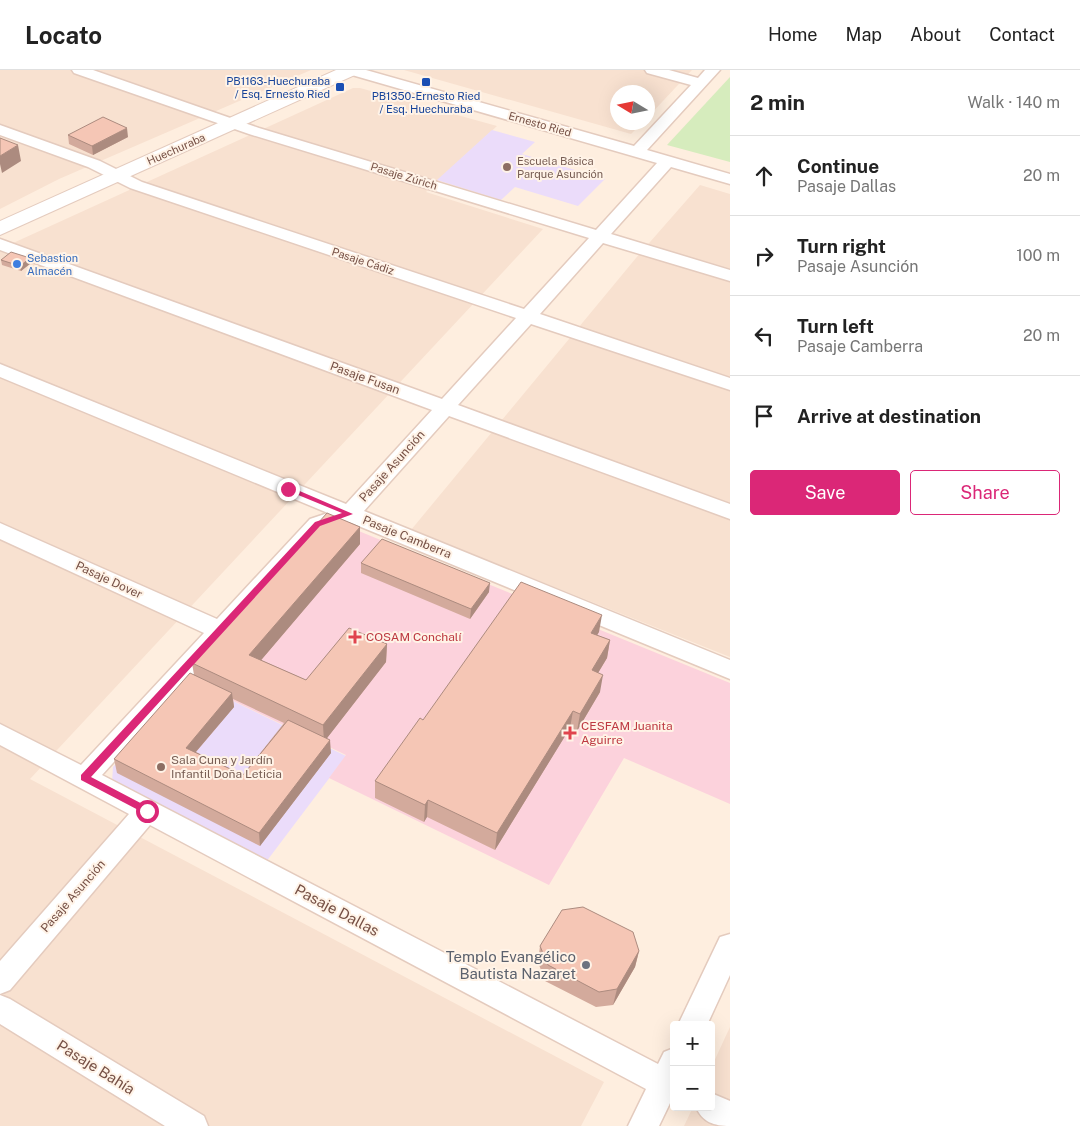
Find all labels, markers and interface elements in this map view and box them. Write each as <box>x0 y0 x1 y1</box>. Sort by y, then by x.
text: Locato <box>25 21 102 49</box>
text: Home <box>768 24 818 45</box>
text: Map <box>846 24 882 45</box>
text: About <box>910 24 961 45</box>
text: Contact <box>989 24 1055 45</box>
place label: PB1163-Huechuraba / Esq. Ernesto Ried <box>226 75 330 100</box>
marker: PB1350-Ernesto Ried / Esq. Huechuraba <box>420 76 432 88</box>
marker: PB1163-Huechuraba / Esq. Ernesto Ried <box>334 81 346 93</box>
north arrow <box>610 85 655 130</box>
place label: PB1350-Ernesto Ried / Esq. Huechuraba <box>372 90 480 115</box>
text: 2 min <box>750 90 805 115</box>
text: Walk · 140 m <box>967 93 1060 112</box>
street label: Ernesto Ried <box>507 109 573 139</box>
street label: Huechuraba <box>145 131 207 167</box>
place label: Escuela Básica Parque Asunción <box>517 155 603 180</box>
text: Continue <box>797 155 879 177</box>
street label: Pasaje Zúrich <box>369 160 439 192</box>
marker: Escuela Básica Parque Asunción <box>501 161 513 173</box>
icon: ahead <box>750 162 778 190</box>
text: 20 m <box>1023 166 1060 185</box>
text: Pasaje Dallas <box>797 177 896 196</box>
text: Turn right <box>797 235 886 257</box>
icon: right <box>750 242 778 270</box>
street label: Pasaje Cádiz <box>330 245 396 277</box>
text: 100 m <box>1016 246 1060 265</box>
place label: Sebastion Almacén <box>27 252 78 277</box>
text: Pasaje Asunción <box>797 257 919 276</box>
marker: Sebastion Almacén <box>11 258 23 270</box>
text: Turn left <box>797 315 874 337</box>
icon: left <box>750 322 778 350</box>
text: 20 m <box>1023 326 1060 345</box>
text: Pasaje Camberra <box>797 337 923 356</box>
street label: Pasaje Fusan <box>328 359 402 397</box>
icon: arrive <box>750 402 778 430</box>
text: Arrive at destination <box>797 405 981 427</box>
street label: Pasaje Asunción <box>356 427 428 505</box>
button: Save <box>750 470 900 515</box>
button: Share <box>910 470 1060 515</box>
route end <box>277 478 300 501</box>
street label: Pasaje Camberra <box>361 513 453 561</box>
street label: Pasaje Dover <box>73 558 145 602</box>
marker: COSAM Conchalí <box>348 630 362 644</box>
place label: COSAM Conchalí <box>366 630 462 644</box>
place label: CESFAM Juanita Aguirre <box>581 719 673 747</box>
marker: CESFAM Juanita Aguirre <box>563 726 577 740</box>
place label: Sala Cuna y Jardín Infantil Doña Leticia <box>171 753 282 781</box>
marker: Sala Cuna y Jardín Infantil Doña Leticia <box>155 761 167 773</box>
route start <box>136 800 159 823</box>
street label: Pasaje Asunción <box>38 857 108 935</box>
street label: Pasaje Dallas <box>292 881 382 939</box>
place label: Templo Evangélico Bautista Nazaret <box>446 948 576 982</box>
marker: Templo Evangélico Bautista Nazaret <box>580 959 592 971</box>
map controls <box>670 1021 715 1111</box>
button: + <box>670 1021 715 1066</box>
street label: Pasaje Bahía <box>54 1036 138 1098</box>
button: − <box>670 1066 715 1111</box>

